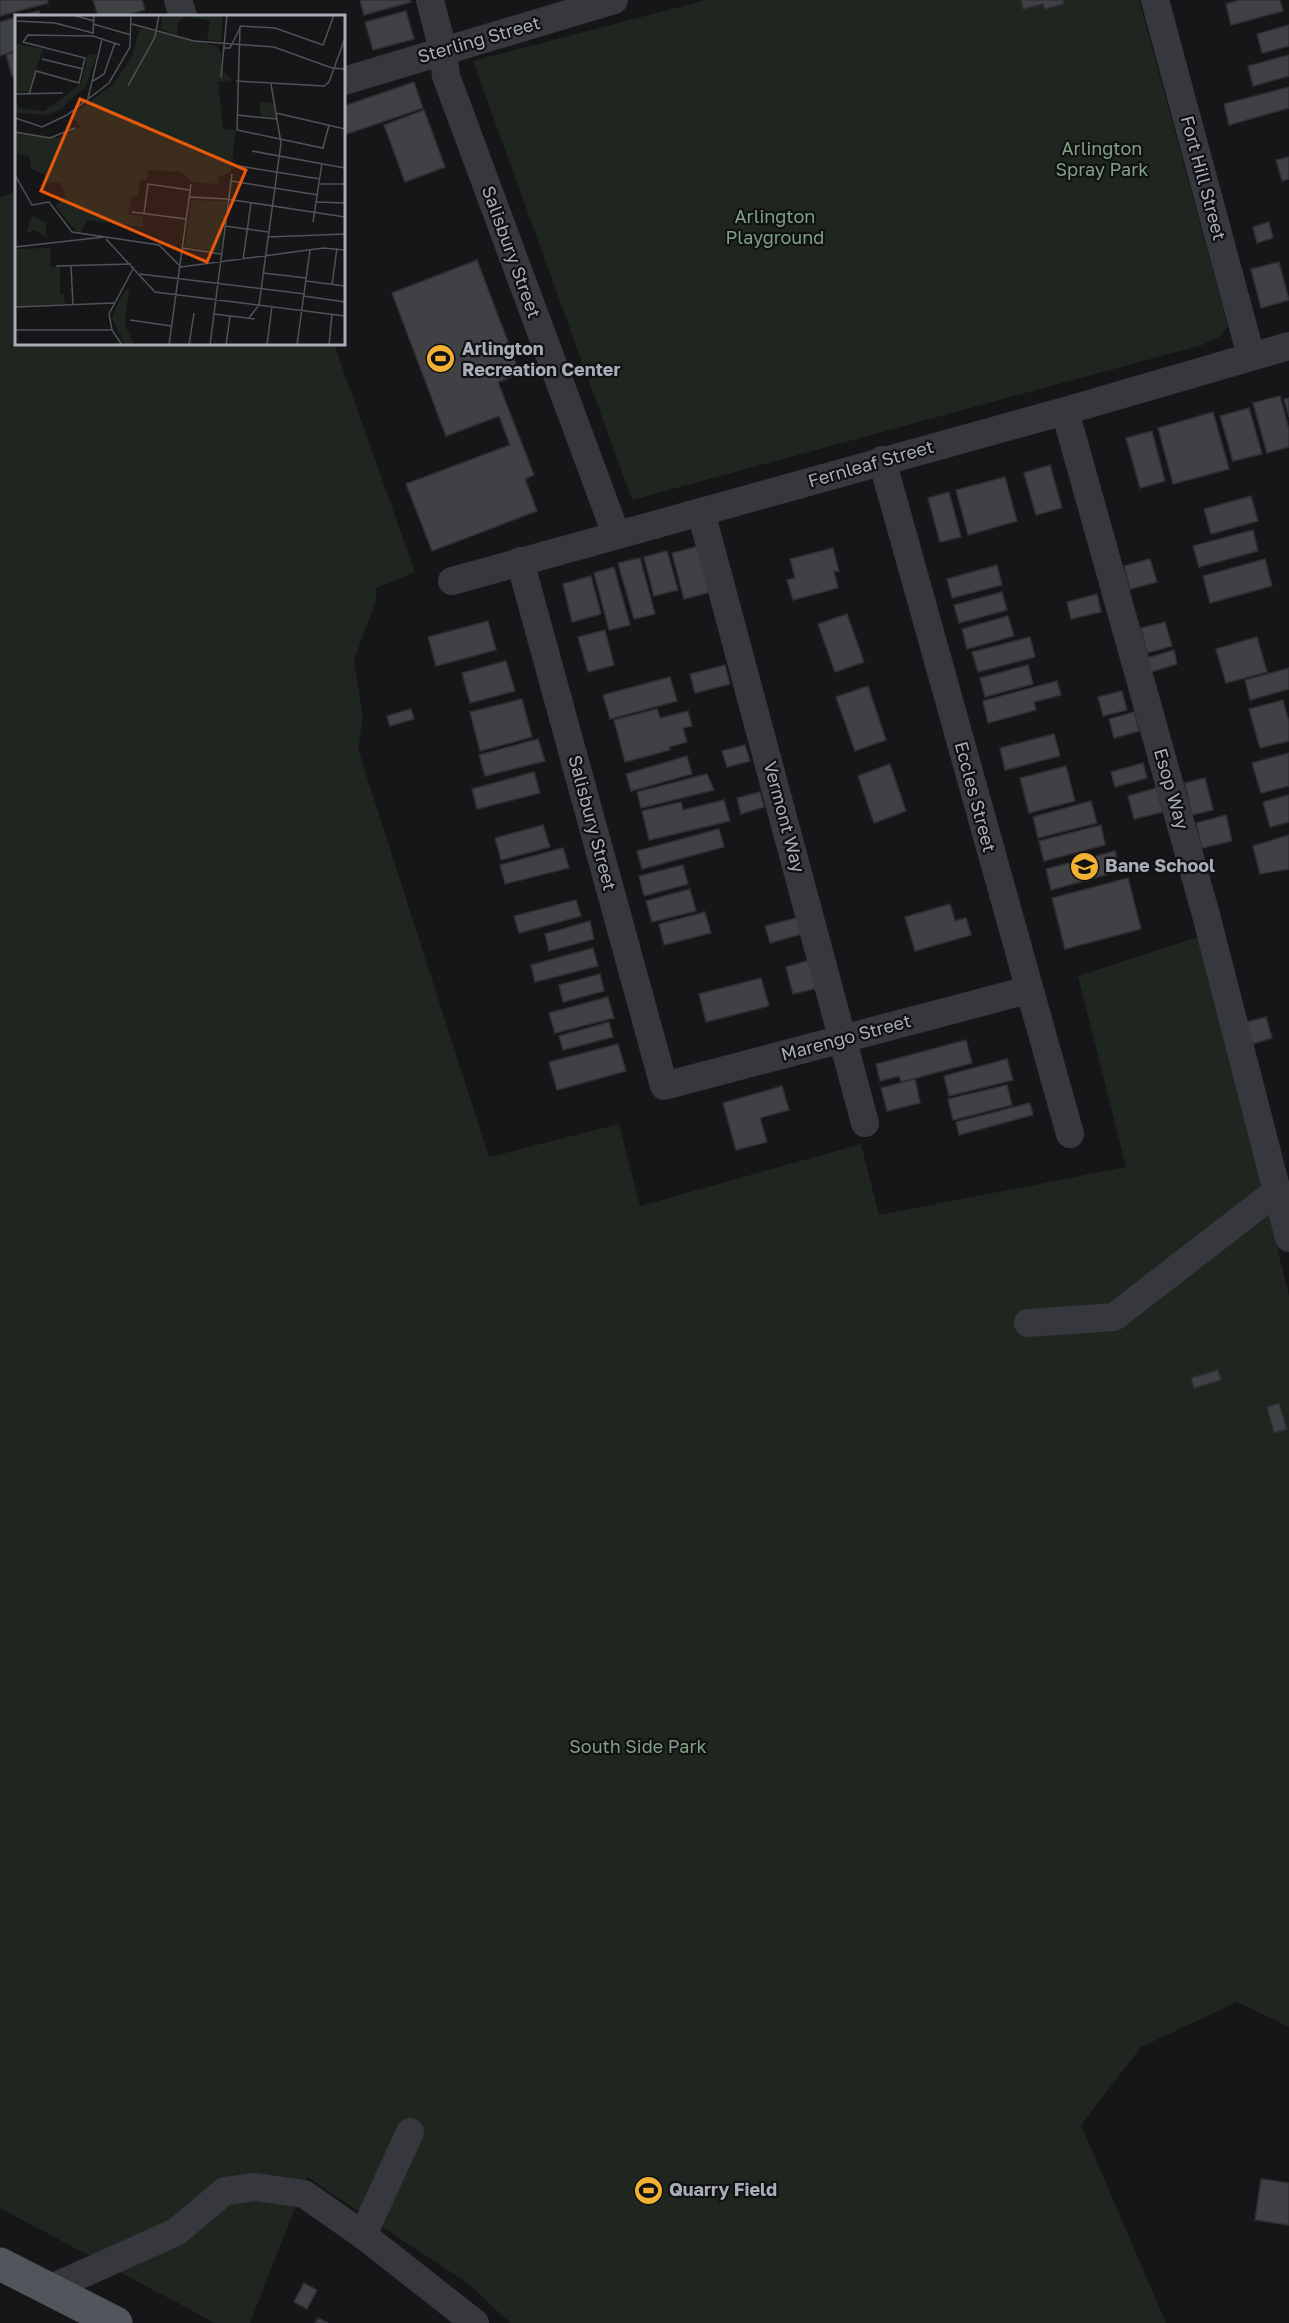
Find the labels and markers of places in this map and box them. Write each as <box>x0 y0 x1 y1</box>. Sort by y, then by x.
place label: Arlington Recreation Center <box>462 337 620 380</box>
sports icon: Arlington Recreation Center <box>425 343 457 375</box>
school or university icon: Bane School <box>1068 850 1100 882</box>
place label: Bane School <box>1105 854 1215 876</box>
sports icon: Quarry Field <box>632 2174 664 2206</box>
place label: Quarry Field <box>669 2178 777 2200</box>

